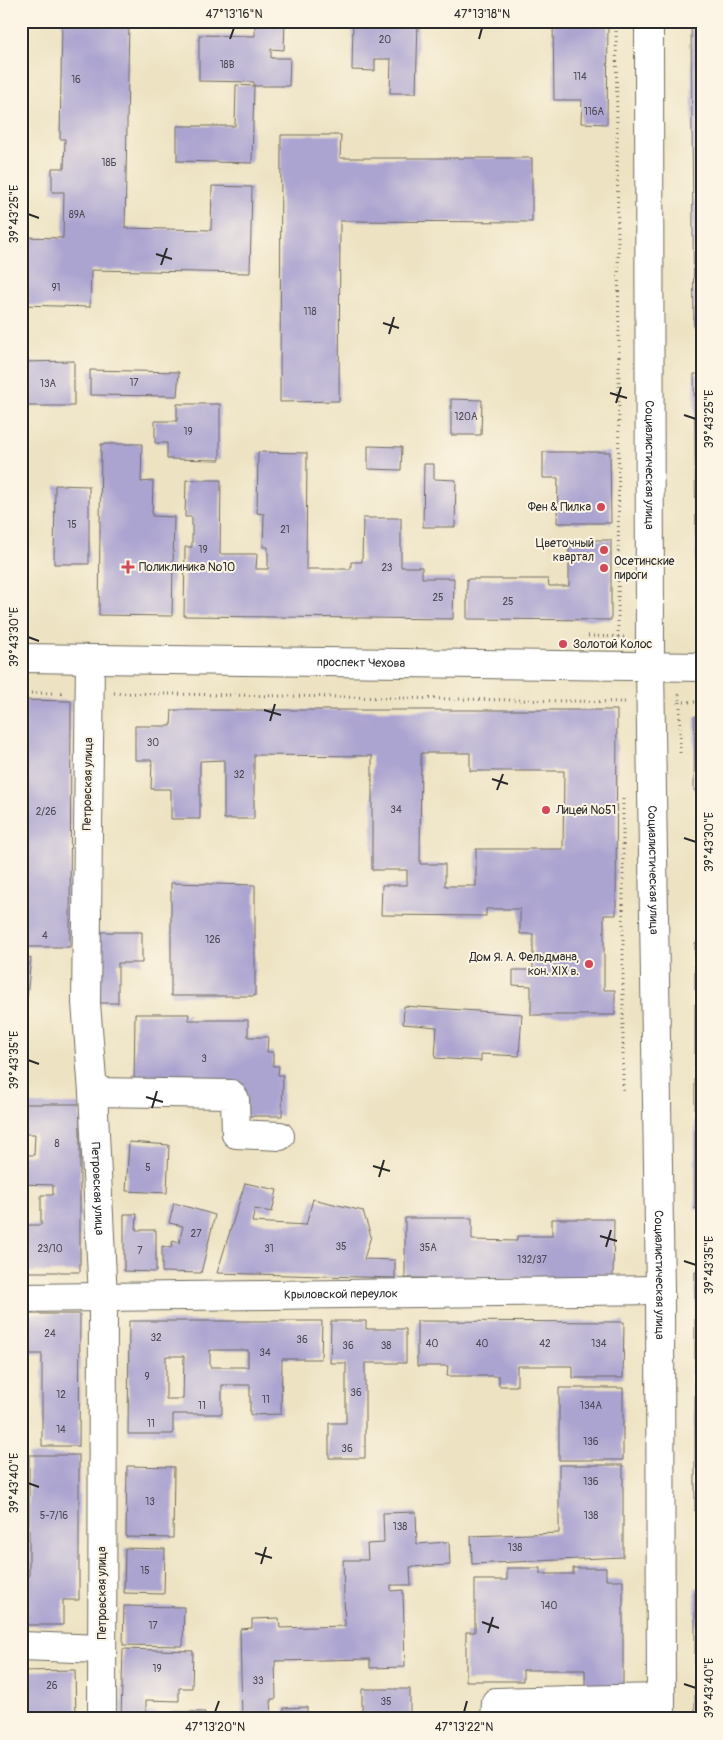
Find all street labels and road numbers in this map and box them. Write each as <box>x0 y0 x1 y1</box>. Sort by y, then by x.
street label: Социалистическая улица <box>642 400 657 530</box>
street label: проспект Чехова <box>317 654 406 671</box>
street label: Петровская улица <box>80 737 96 831</box>
street label: Социалистическая улица <box>645 805 662 935</box>
street label: Петровская улица <box>88 1142 107 1236</box>
street label: Социалистическая улица <box>651 1210 668 1340</box>
street label: Крыловской переулок <box>284 1286 398 1302</box>
street label: Петровская улица <box>95 1546 110 1640</box>

